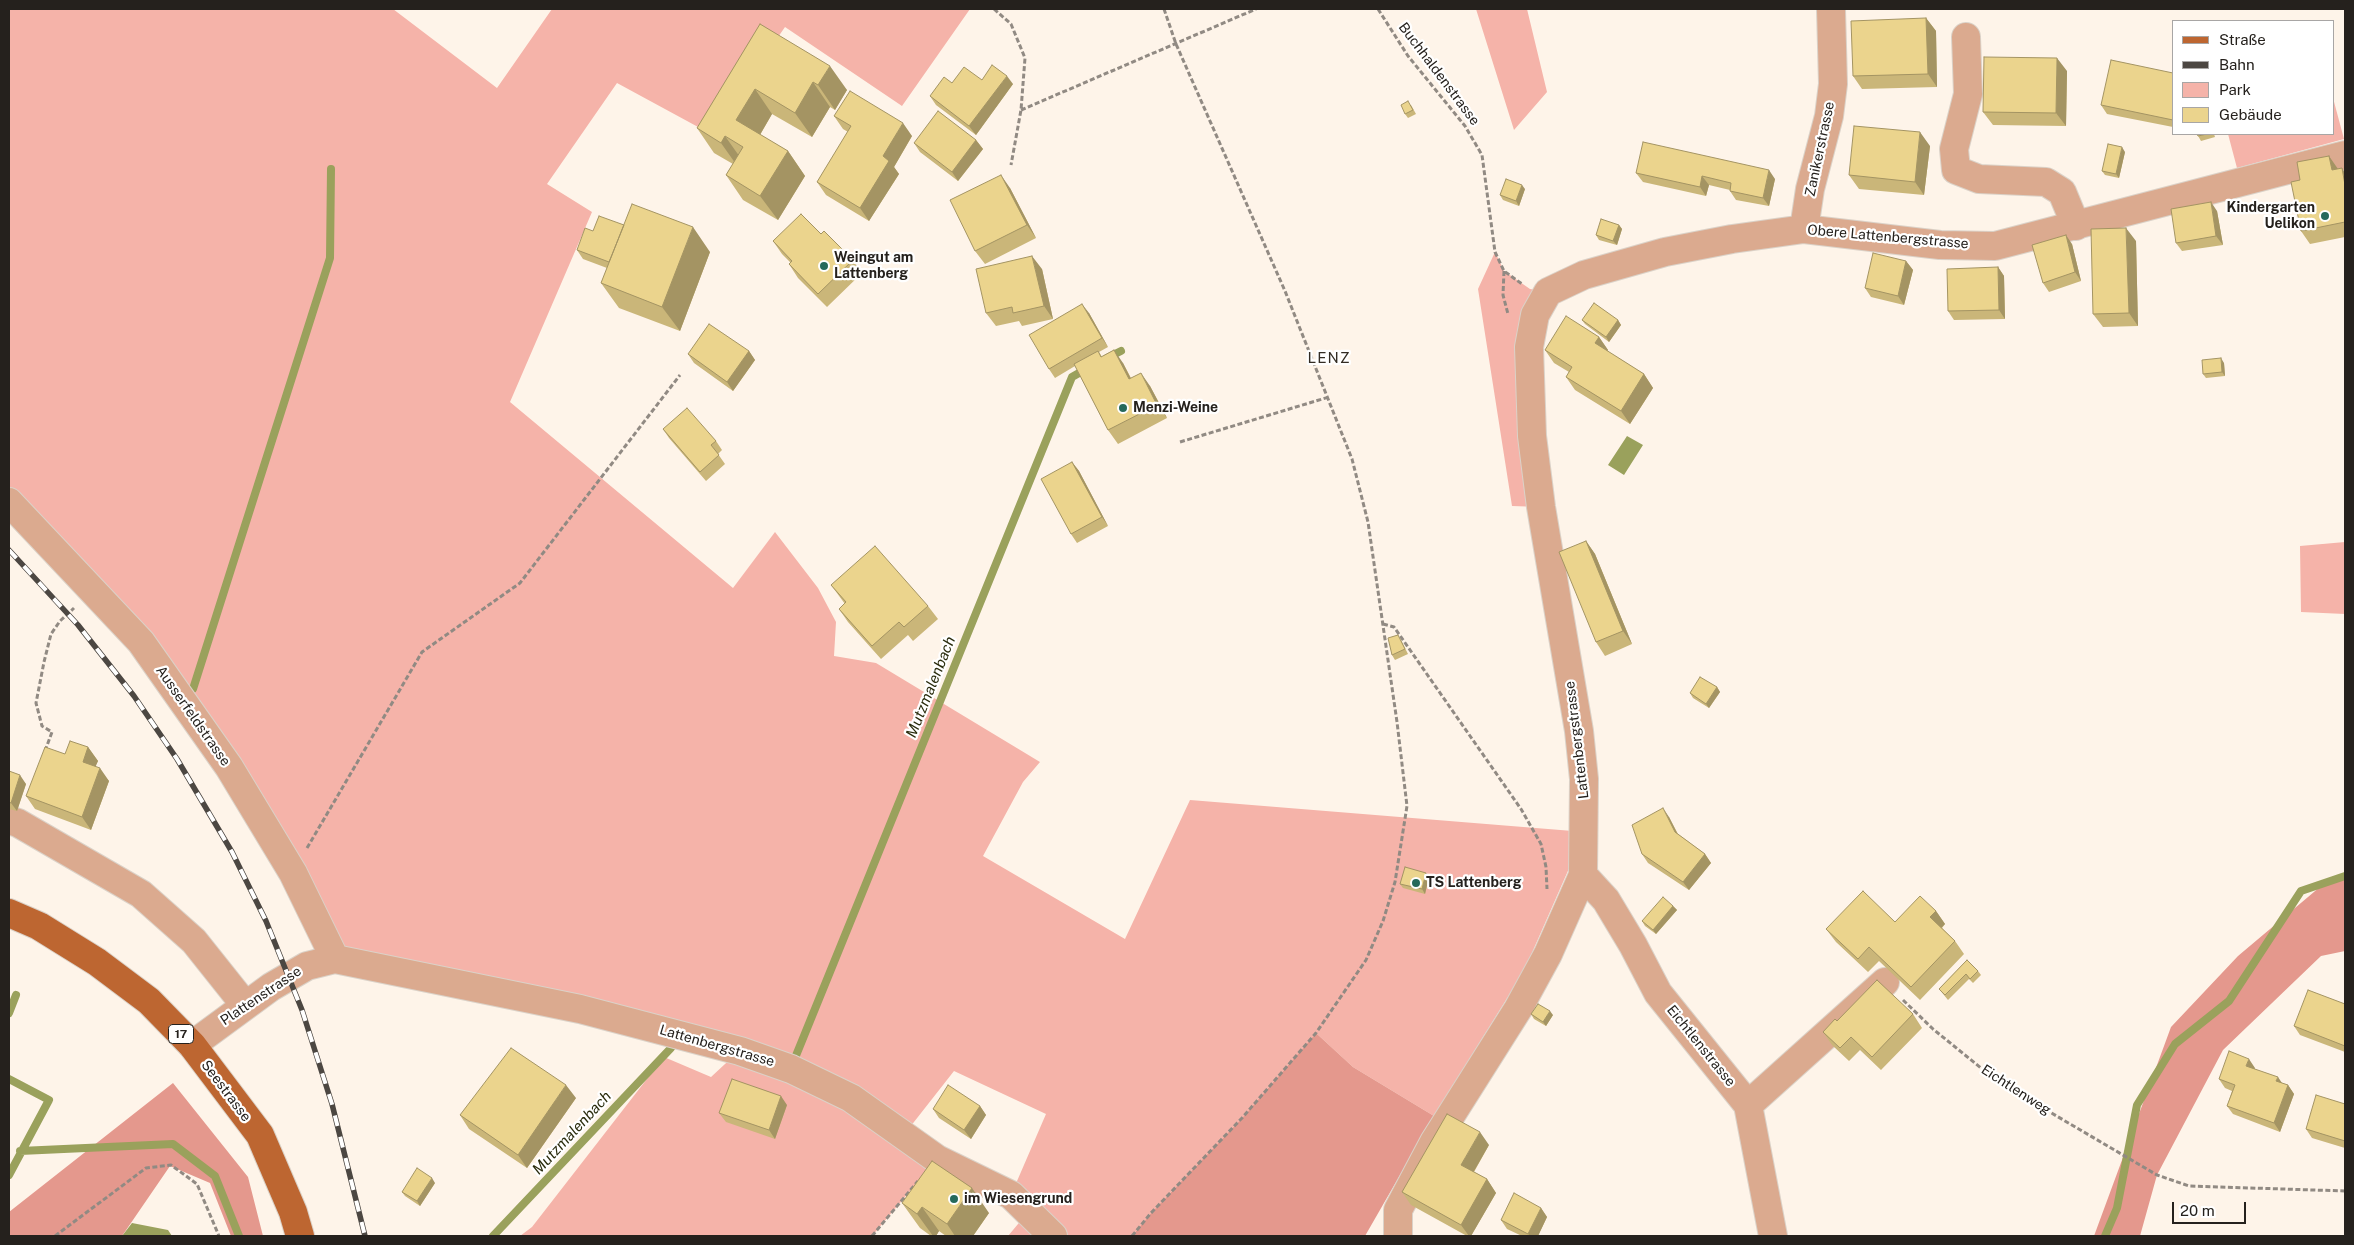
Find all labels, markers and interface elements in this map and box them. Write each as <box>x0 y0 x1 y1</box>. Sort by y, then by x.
street label: Buchhaldenstrasse <box>1395 19 1483 129</box>
legend <box>2172 20 2334 135</box>
text: Straße <box>2219 31 2266 48</box>
text: Bahn <box>2219 56 2255 73</box>
text: Park <box>2219 81 2251 98</box>
street label: Zanikerstrasse <box>1802 100 1838 198</box>
text: Gebäude <box>2219 106 2282 123</box>
place label: Kindergarten Uelikon <box>2226 200 2315 232</box>
marker: Kindergarten Uelikon <box>2319 210 2331 222</box>
street label: Obere Lattenbergstrasse <box>1807 222 1969 252</box>
place label: Weingut am Lattenberg <box>834 250 913 282</box>
marker: Weingut am Lattenberg <box>818 260 830 272</box>
district label: LENZ <box>1307 349 1351 367</box>
place label: Menzi-Weine <box>1133 400 1218 416</box>
marker: Menzi-Weine <box>1117 402 1129 414</box>
water label: Mutzmalenbach <box>902 634 960 740</box>
street label: Ausserfeldstrasse <box>152 663 234 769</box>
street label: Lattenbergstrasse <box>1561 680 1593 800</box>
place label: TS Lattenberg <box>1426 875 1521 891</box>
marker: TS Lattenberg <box>1410 877 1422 889</box>
street label: Plattenstrasse <box>217 963 305 1029</box>
street label: Eichtlenstrasse <box>1663 1002 1739 1090</box>
street label: Lattenbergstrasse <box>658 1022 776 1070</box>
road number: 17 <box>168 1024 194 1044</box>
street label: Seestrasse <box>197 1057 255 1125</box>
street label: Eichtlenweg <box>1978 1061 2054 1119</box>
water label: Mutzmalenbach <box>529 1087 615 1179</box>
place label: im Wiesengrund <box>964 1191 1072 1207</box>
scale bar <box>2174 1192 2248 1224</box>
marker: im Wiesengrund <box>948 1193 960 1205</box>
text: 20 m <box>2180 1202 2215 1219</box>

